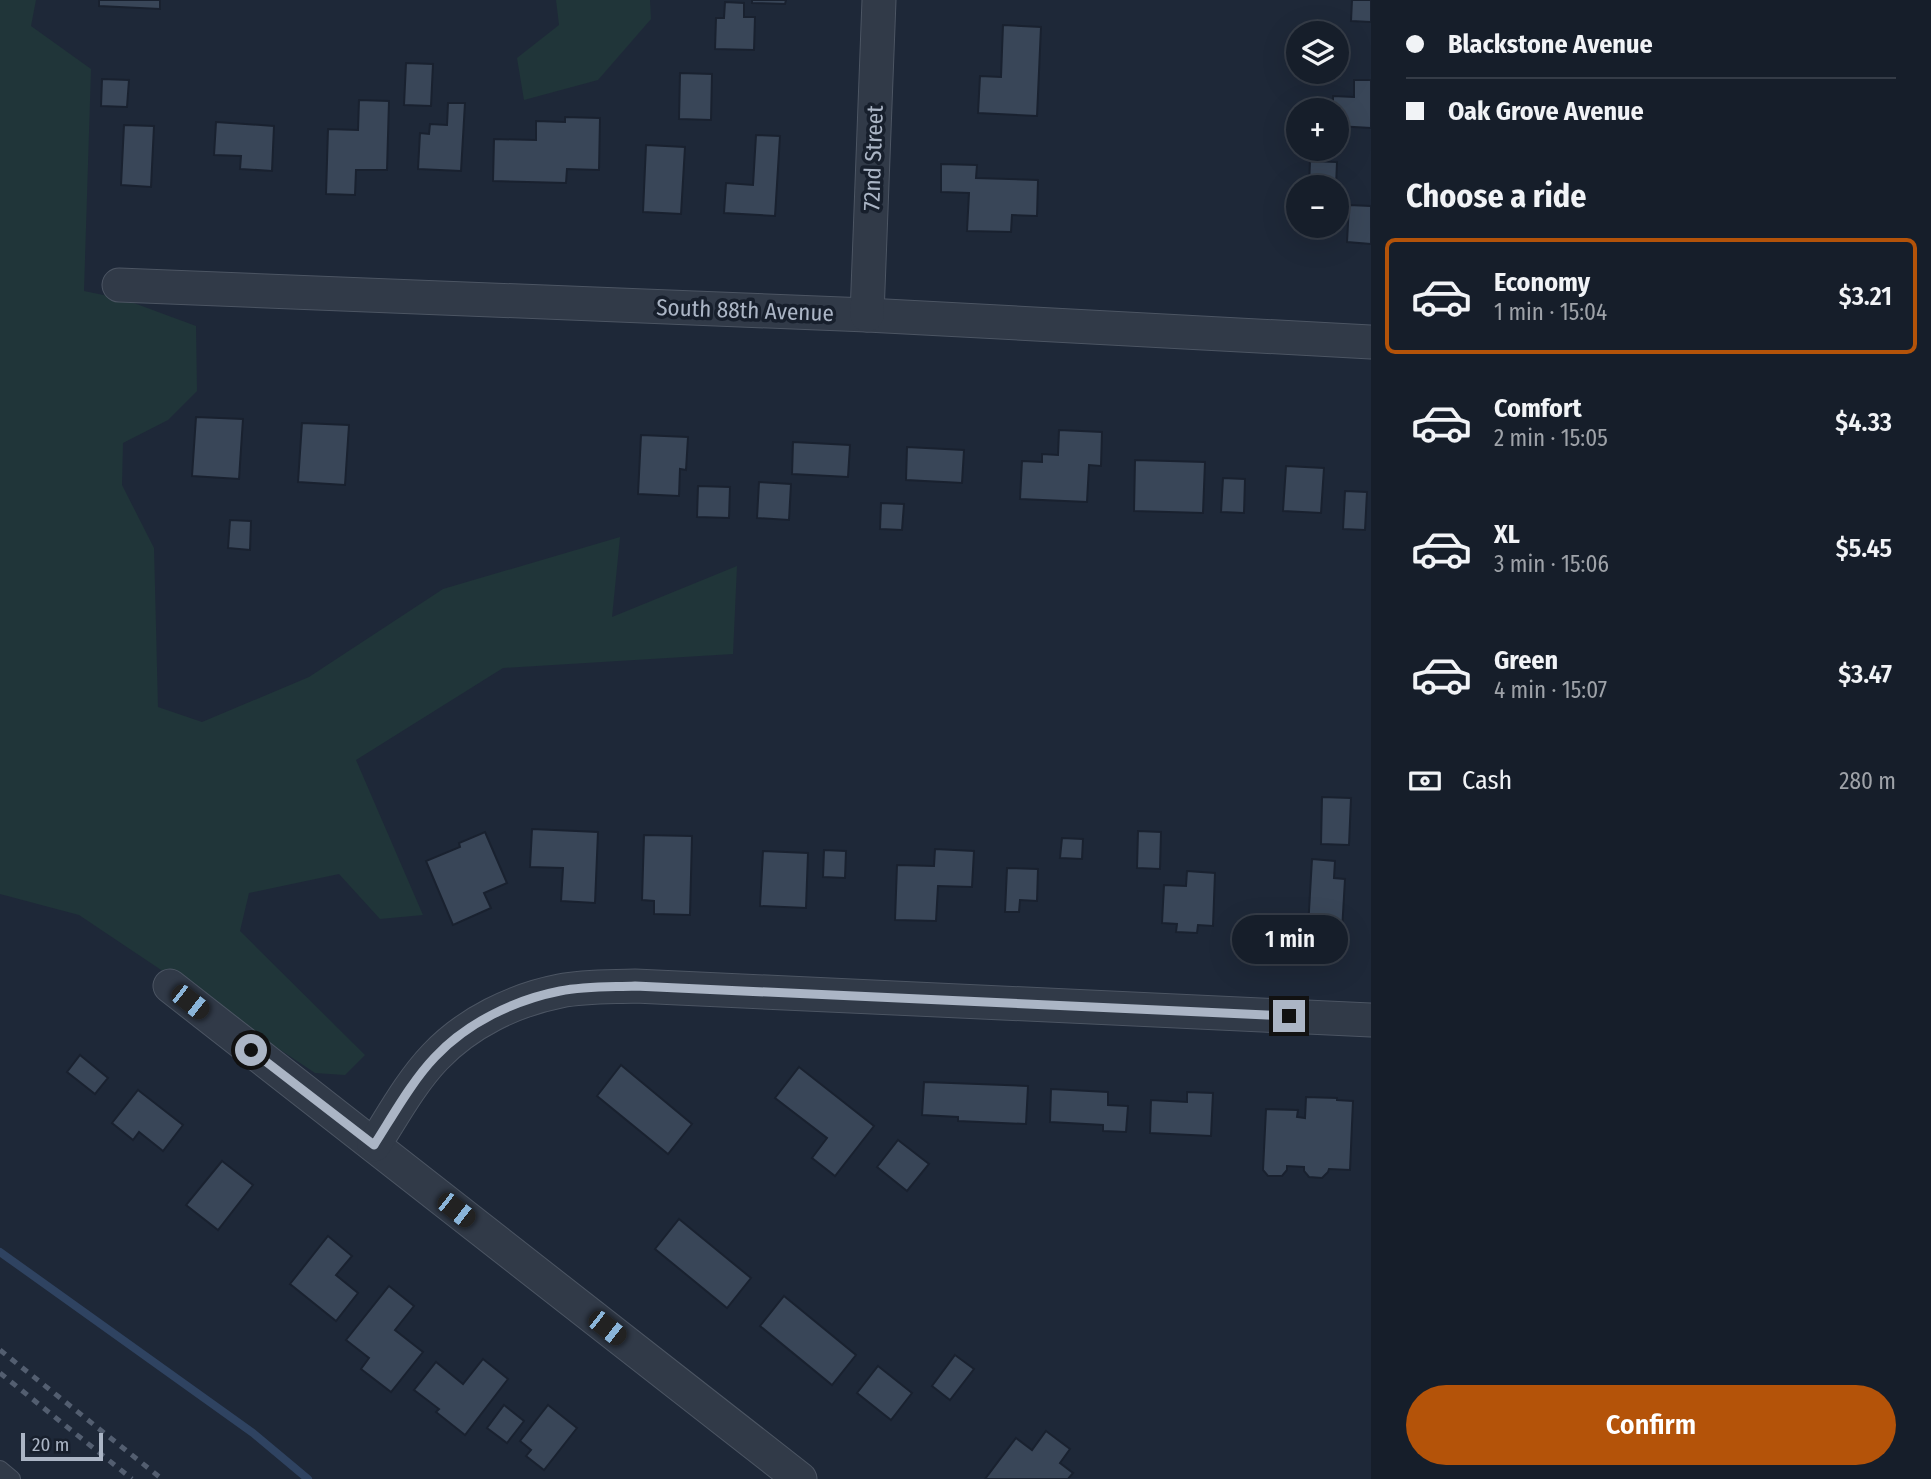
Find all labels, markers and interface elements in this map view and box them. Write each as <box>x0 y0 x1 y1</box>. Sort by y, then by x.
map controls <box>1286 21 1349 238</box>
button: layers <box>1286 21 1349 84</box>
text: Blackstone Avenue <box>1448 29 1653 60</box>
text: Oak Grove Avenue <box>1448 96 1644 127</box>
button: + <box>1286 98 1349 161</box>
street label: 72nd Street <box>857 104 889 211</box>
button: − <box>1286 175 1349 238</box>
text: Choose a ride <box>1406 177 1587 215</box>
icon: car <box>1410 265 1473 328</box>
text: Economy <box>1494 267 1590 298</box>
text: $3.21 <box>1839 281 1892 312</box>
street label: South 88th Avenue <box>656 293 834 327</box>
text: 1 min · 15:04 <box>1494 298 1607 326</box>
icon: car <box>1410 391 1473 454</box>
text: Comfort <box>1494 393 1582 424</box>
text: $4.33 <box>1835 407 1892 438</box>
text: 2 min · 15:05 <box>1494 424 1608 452</box>
icon: car <box>1410 517 1473 580</box>
text: XL <box>1494 519 1520 550</box>
text: $5.45 <box>1836 533 1892 564</box>
text: 3 min · 15:06 <box>1494 550 1609 578</box>
icon: car <box>1410 643 1473 706</box>
text: Green <box>1494 645 1558 676</box>
text: $3.47 <box>1838 659 1892 690</box>
text: 4 min · 15:07 <box>1494 676 1607 704</box>
icon: cash <box>1406 762 1444 800</box>
text: Cash <box>1462 765 1512 796</box>
text: 280 m <box>1839 767 1896 795</box>
callout: 1 min <box>1231 914 1347 964</box>
text: 1 min <box>1265 925 1315 953</box>
car <box>167 981 214 1023</box>
route end <box>1273 1000 1305 1032</box>
route start <box>235 1034 267 1066</box>
car <box>433 1189 480 1231</box>
car <box>584 1307 631 1349</box>
button: Confirm <box>1406 1385 1896 1465</box>
scale bar <box>21 1430 103 1462</box>
text: 20 m <box>32 1433 69 1456</box>

